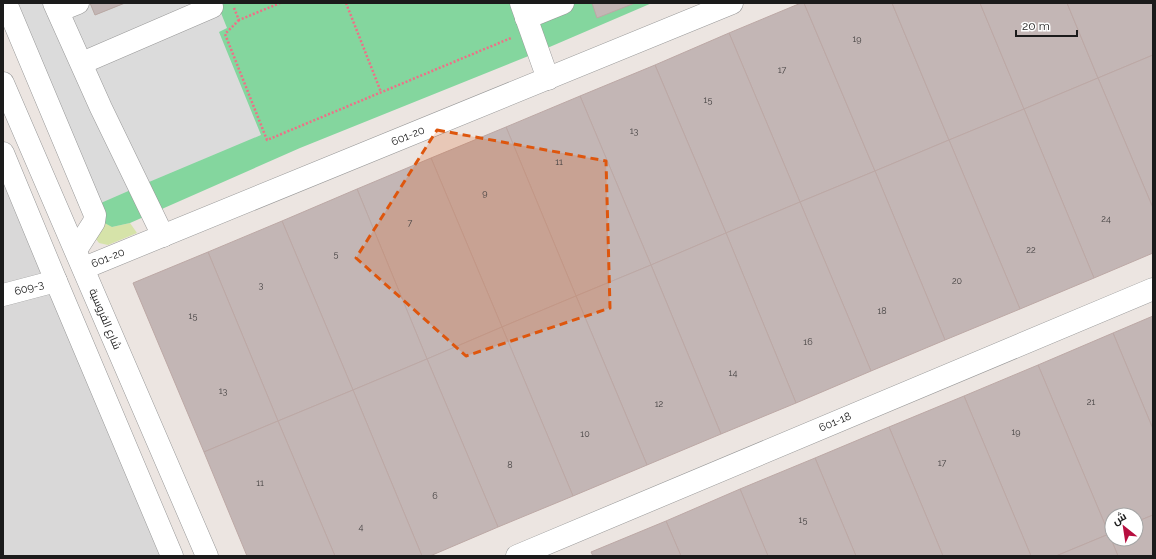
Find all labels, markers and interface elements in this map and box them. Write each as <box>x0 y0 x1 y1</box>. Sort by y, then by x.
scale bar <box>1016 12 1077 38</box>
text: 20 m <box>1022 19 1050 33</box>
house number: 19 <box>852 34 862 44</box>
house number: 17 <box>778 65 786 75</box>
house number: 15 <box>704 95 712 105</box>
street label: 601-20 <box>389 123 427 149</box>
house number: 13 <box>630 126 639 136</box>
house number: 11 <box>555 157 563 167</box>
house number: 9 <box>482 188 488 198</box>
house number: 24 <box>1101 214 1111 224</box>
house number: 7 <box>408 218 413 228</box>
street label: 601-20 <box>89 245 127 271</box>
house number: 22 <box>1026 245 1036 255</box>
house number: 5 <box>334 249 339 259</box>
house number: 20 <box>952 276 963 286</box>
street label: 609-3 <box>13 278 45 298</box>
house number: 3 <box>259 280 264 290</box>
street label: شارع الفروسية <box>85 286 124 352</box>
house number: 18 <box>877 306 887 316</box>
house number: 15 <box>189 311 197 321</box>
house number: 16 <box>803 337 813 347</box>
house number: 14 <box>729 368 737 378</box>
house number: 13 <box>219 386 228 396</box>
house number: 21 <box>1087 397 1095 407</box>
house number: 12 <box>655 399 664 409</box>
street label: 601-18 <box>817 409 853 435</box>
house number: 19 <box>1011 427 1021 437</box>
house number: 10 <box>580 429 590 439</box>
house number: 17 <box>938 458 946 468</box>
house number: 8 <box>507 460 513 470</box>
house number: 11 <box>256 478 264 488</box>
house number: 6 <box>432 491 438 501</box>
north arrow <box>1104 507 1144 547</box>
text: ش <box>1110 510 1129 528</box>
house number: 15 <box>799 515 807 525</box>
house number: 4 <box>359 522 364 532</box>

